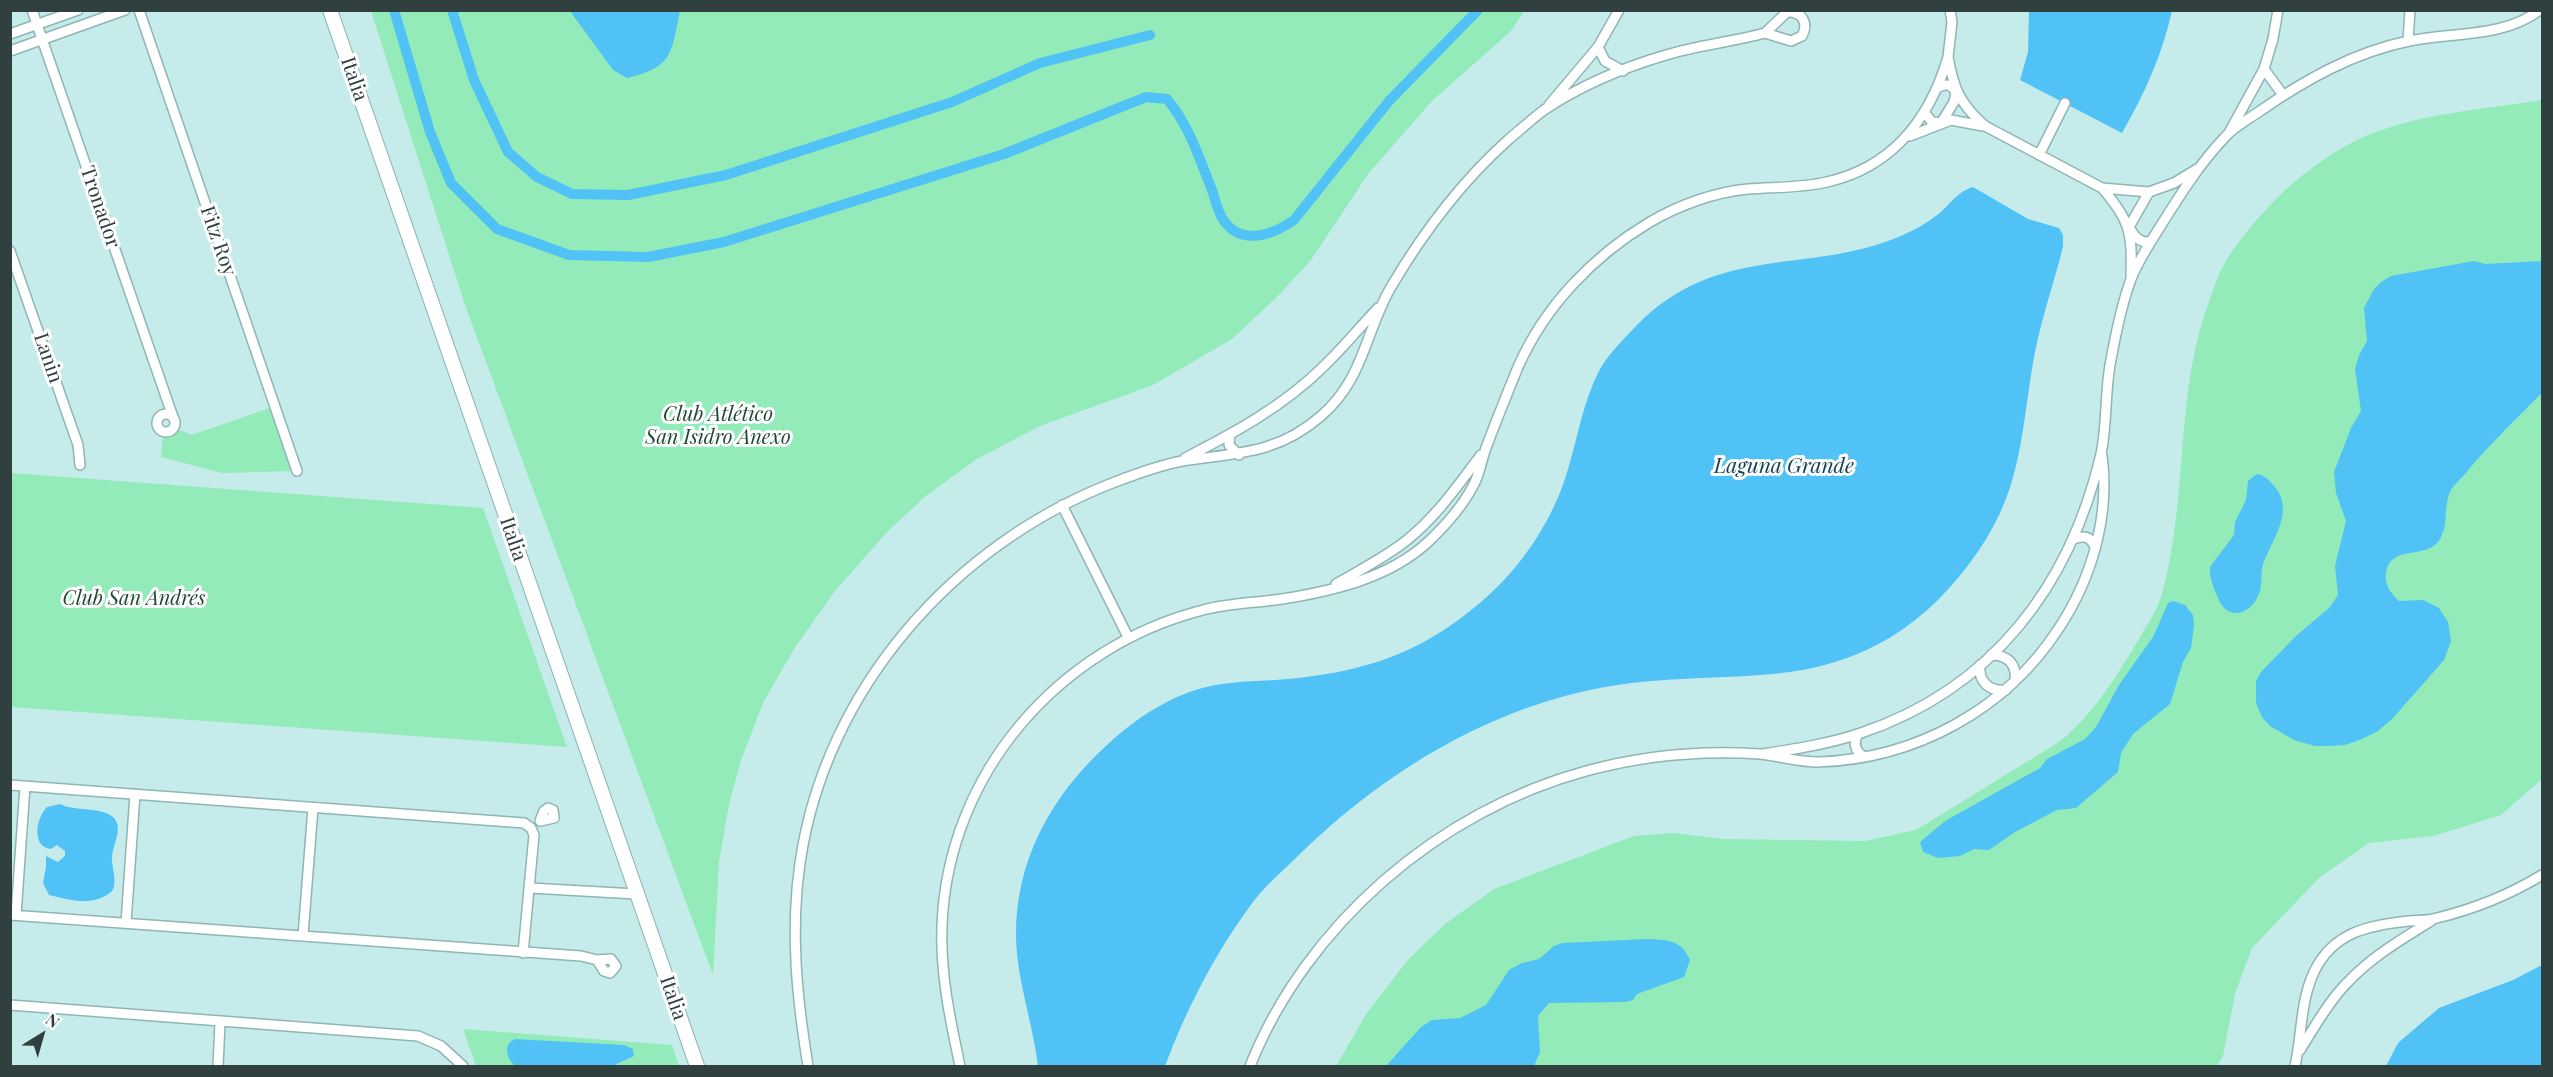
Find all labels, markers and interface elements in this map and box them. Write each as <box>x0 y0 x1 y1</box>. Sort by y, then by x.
street label: Italia <box>335 54 373 104</box>
street label: Tronador <box>75 163 125 251</box>
street label: Fitz Roy <box>195 203 241 279</box>
street label: Lanin <box>28 330 68 386</box>
park label: Club Atlético San Isidro Anexo <box>645 403 791 450</box>
water label: Laguna Grande <box>1714 453 1854 479</box>
street label: Italia <box>494 514 532 564</box>
park label: Club San Andrés <box>63 587 205 611</box>
street label: Italia <box>654 973 692 1023</box>
north arrow <box>12 1005 72 1065</box>
text: N <box>42 1008 64 1032</box>

